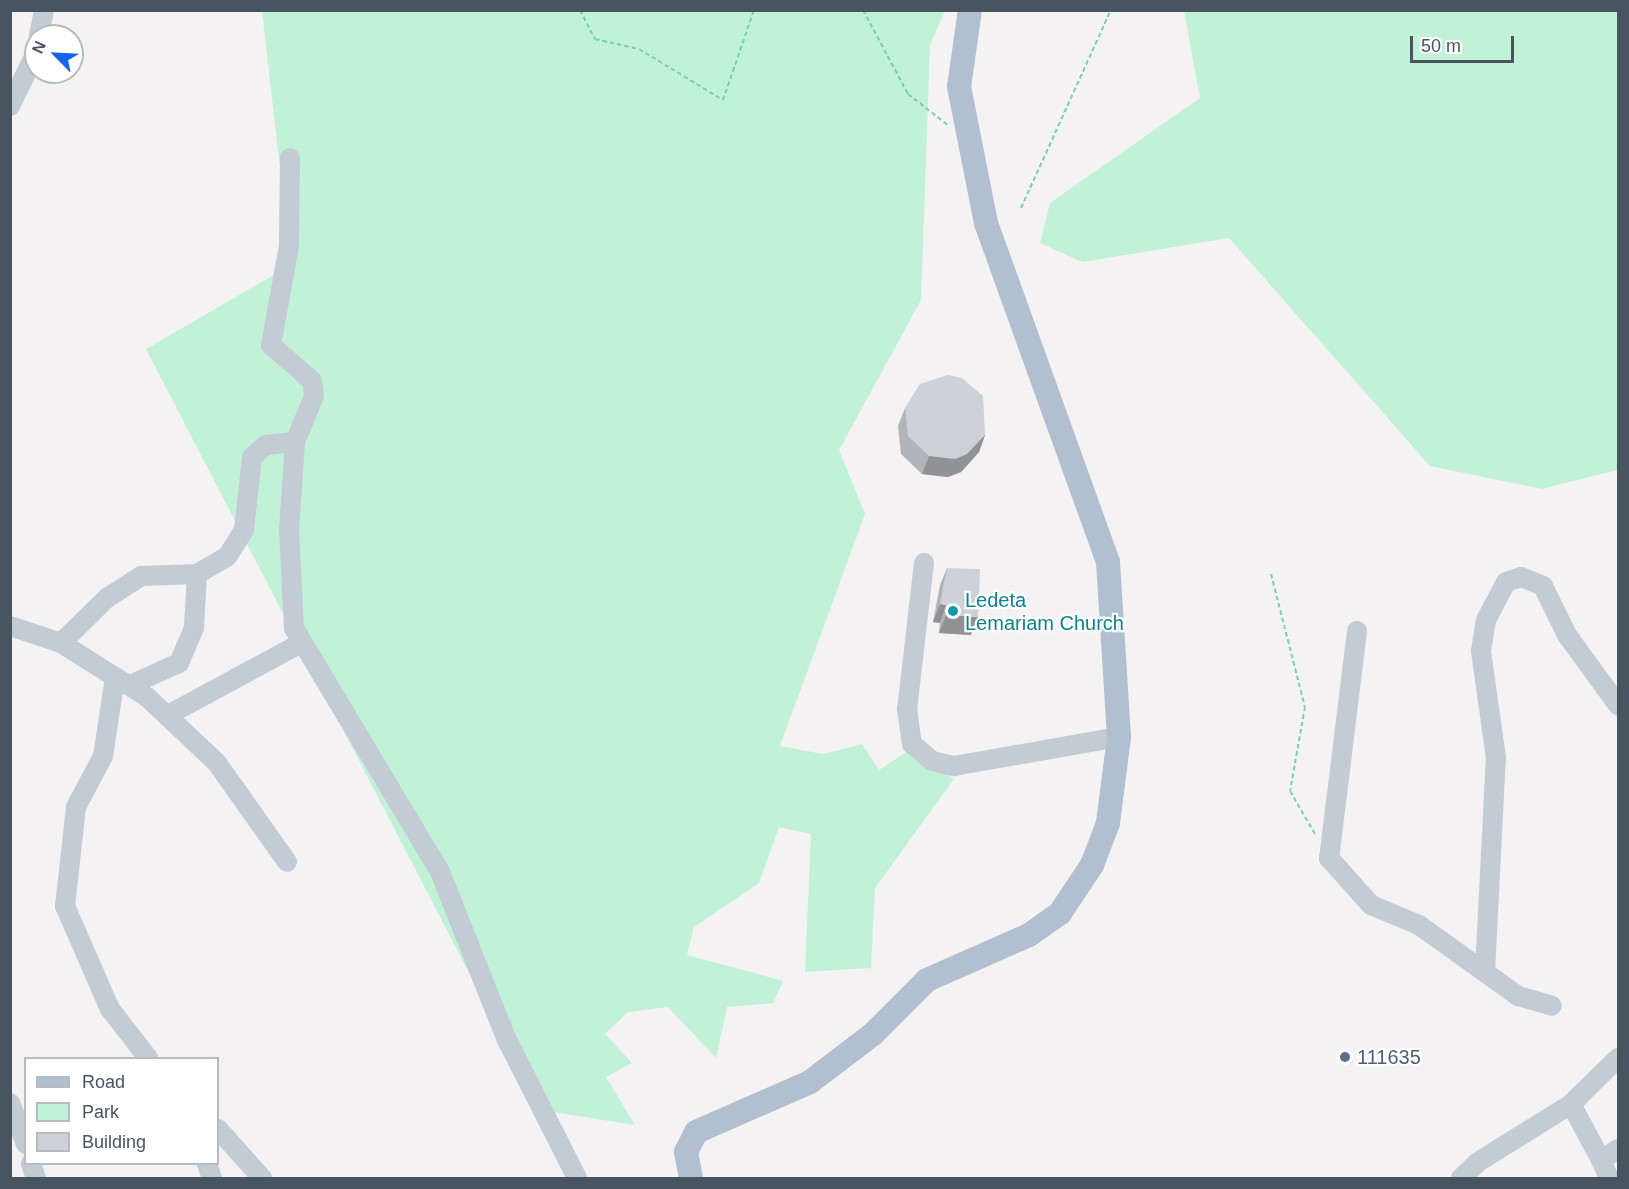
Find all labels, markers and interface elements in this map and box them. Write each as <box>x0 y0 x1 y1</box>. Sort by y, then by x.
north arrow <box>24 24 84 84</box>
scale bar <box>1413 24 1516 62</box>
text: 50 m <box>1421 36 1461 56</box>
text: N <box>29 39 49 56</box>
place label: Ledeta Lemariam Church <box>965 588 1124 635</box>
marker: Ledeta Lemariam Church <box>946 604 960 618</box>
place label: 111635 <box>1357 1045 1421 1069</box>
marker: 111635 <box>1338 1050 1352 1064</box>
legend <box>24 1057 219 1165</box>
text: Road <box>82 1072 125 1092</box>
text: Park <box>82 1102 119 1122</box>
text: Building <box>82 1132 146 1152</box>

